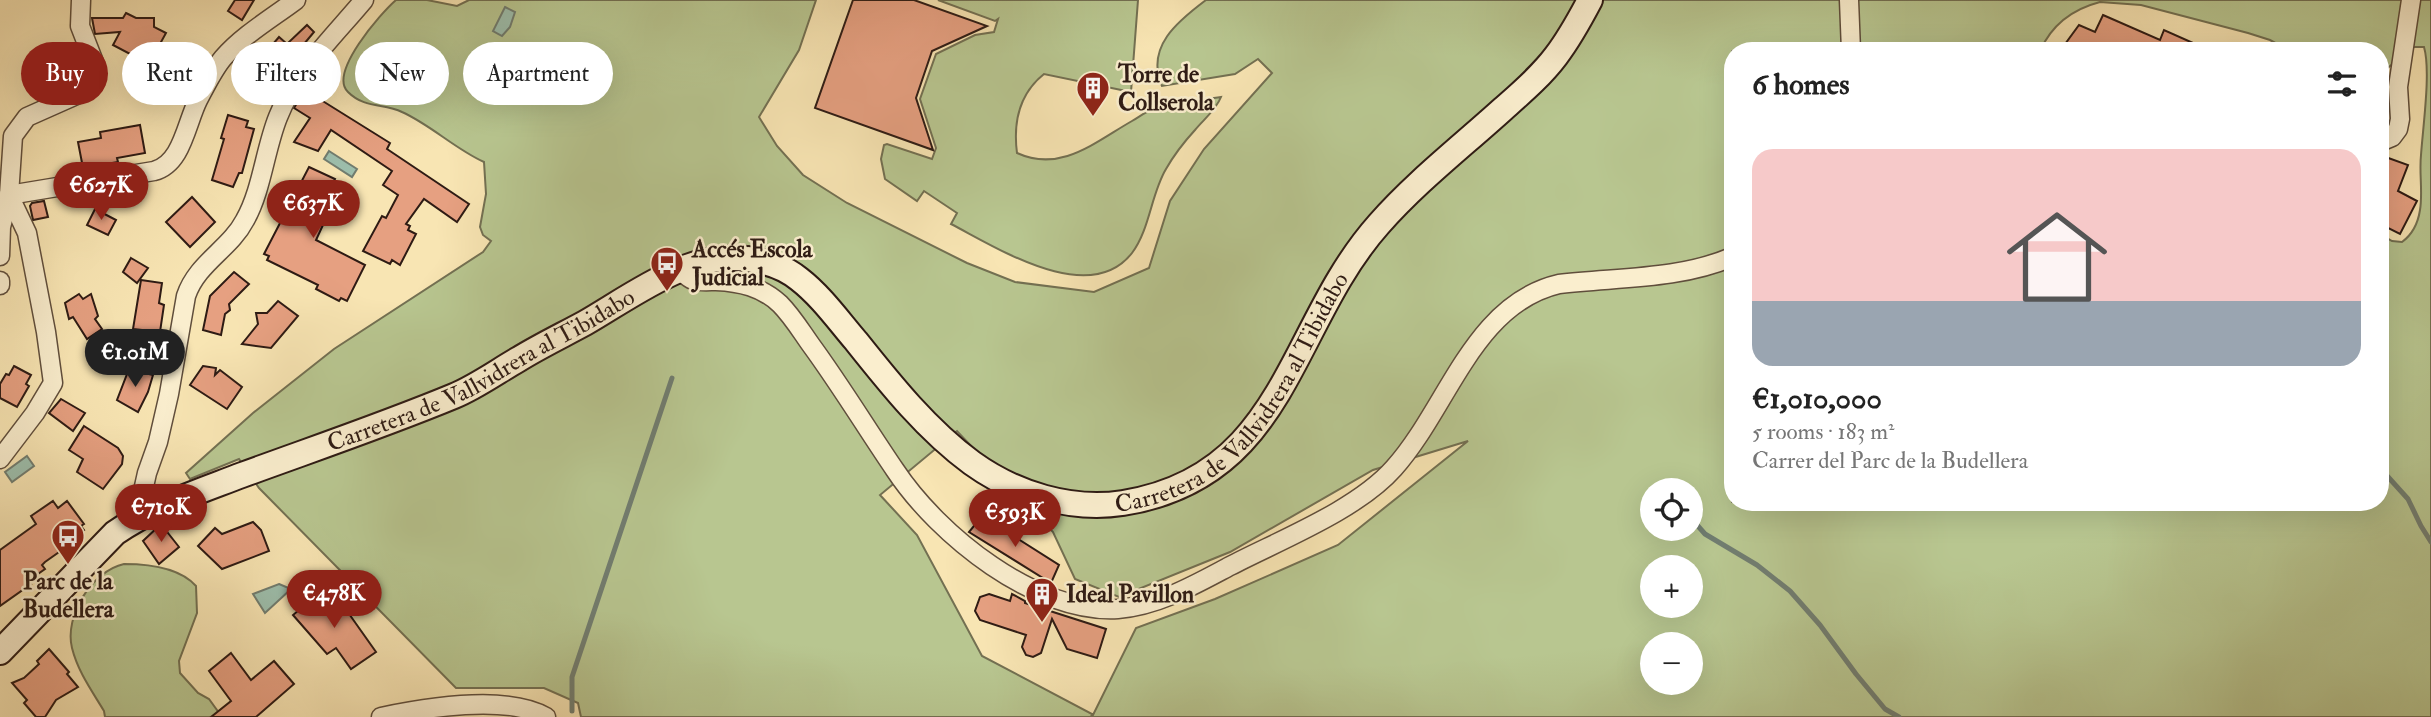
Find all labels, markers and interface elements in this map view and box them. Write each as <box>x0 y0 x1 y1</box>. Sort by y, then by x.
chip: Buy <box>21 42 108 105</box>
chip: Rent <box>122 42 217 105</box>
chip: Filters <box>231 42 341 105</box>
chip: New <box>355 42 449 105</box>
chip: Apartment <box>463 42 613 105</box>
place label: Torre de Collserola <box>1117 59 1215 118</box>
icon: filters <box>2323 65 2361 103</box>
text: 6 homes <box>1752 66 1850 103</box>
building icon: Torre de Collserola <box>1074 69 1112 118</box>
pin: €627K <box>52 162 150 222</box>
text: €627K <box>69 170 133 199</box>
pin: €637K <box>264 180 362 240</box>
text: €637K <box>283 188 343 217</box>
icon: home <box>1994 194 2120 320</box>
place label: Accés Escola Judicial <box>691 234 814 293</box>
bus stop icon: Accés Escola Judicial <box>648 244 686 293</box>
street label: Carretera de Vallvidrera al Tibidabo <box>1113 267 1356 520</box>
street label: Carretera de Vallvidrera al Tibidabo <box>323 281 640 459</box>
pin: €1.01M <box>78 330 192 389</box>
text: €1.01M <box>101 337 169 366</box>
text: €1,010,000 <box>1752 380 1882 417</box>
text: 5 rooms · 183 m² <box>1752 417 1895 446</box>
text: Carrer del Parc de la Budellera <box>1752 446 2028 475</box>
map controls <box>1640 478 1703 695</box>
button: locate <box>1640 478 1703 541</box>
pin: €710K <box>112 484 210 544</box>
pin: €593K <box>966 490 1064 549</box>
text: €710K <box>131 492 191 521</box>
text: €593K <box>985 497 1045 526</box>
bus stop icon: Parc de la Budellera <box>49 517 87 566</box>
button: + <box>1640 555 1703 618</box>
place label: Parc de la Budellera <box>22 566 115 625</box>
pin: €478K <box>285 570 383 630</box>
building icon: Ideal Pavillon <box>1023 575 1061 624</box>
text: €478K <box>303 578 365 607</box>
place label: Ideal Pavillon <box>1066 579 1195 610</box>
button: − <box>1640 632 1703 695</box>

